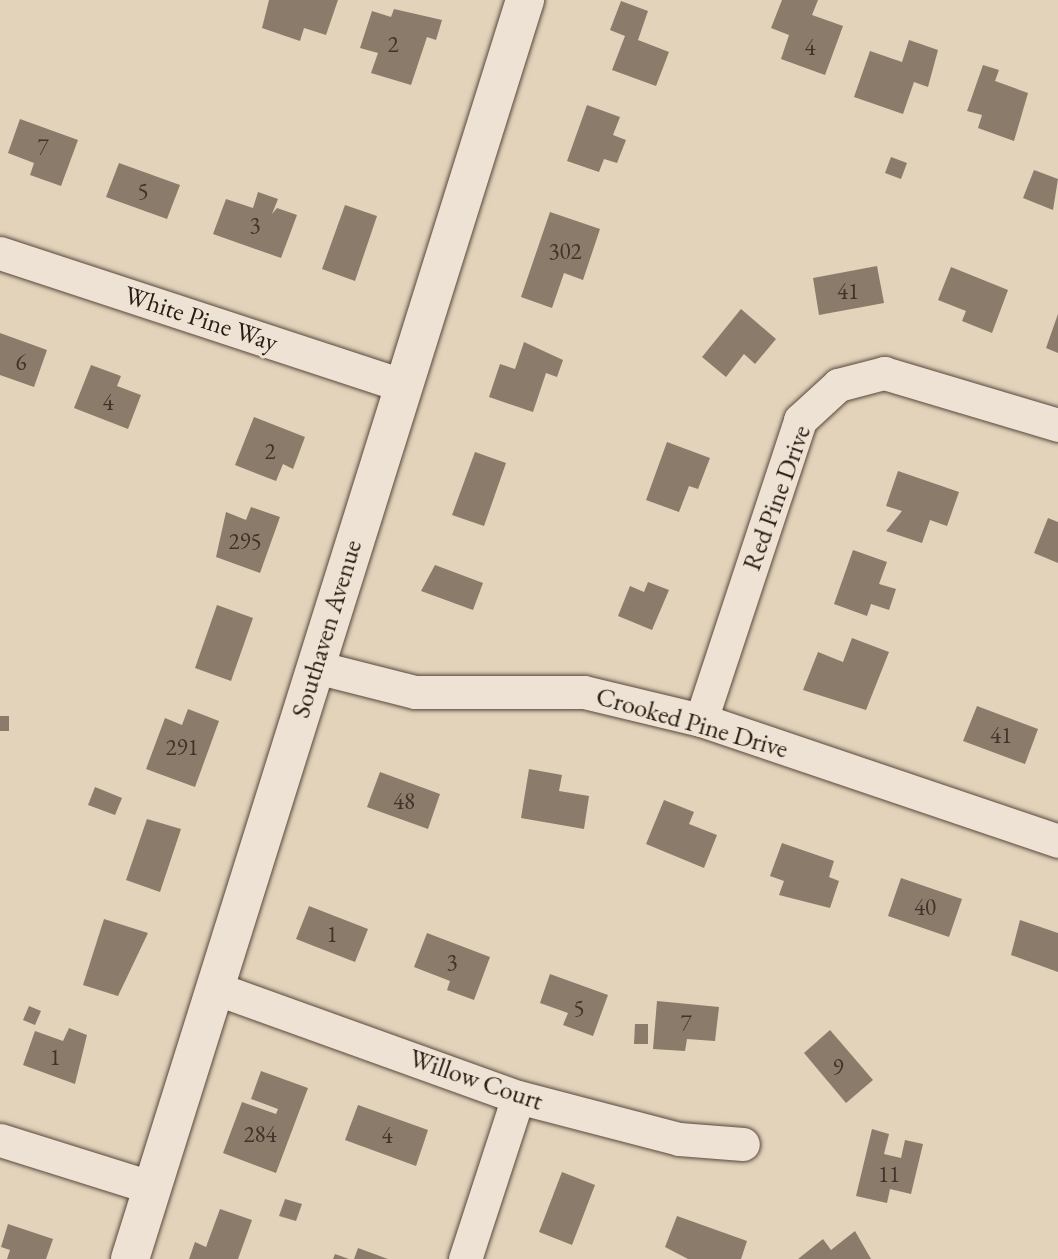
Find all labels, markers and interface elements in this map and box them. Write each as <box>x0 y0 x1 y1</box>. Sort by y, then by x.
house number: 2 <box>387 30 399 58</box>
house number: 4 <box>804 33 816 61</box>
house number: 7 <box>37 133 49 161</box>
house number: 5 <box>137 177 149 205</box>
house number: 3 <box>249 211 261 239</box>
house number: 302 <box>548 237 582 265</box>
house number: 41 <box>837 277 859 305</box>
street label: White Pine Way <box>120 280 282 358</box>
house number: 6 <box>15 348 27 376</box>
house number: 4 <box>102 388 114 416</box>
street label: Red Pine Drive <box>736 421 818 575</box>
house number: 2 <box>264 437 276 465</box>
house number: 295 <box>228 527 262 555</box>
street label: Southaven Avenue <box>285 536 369 722</box>
street label: Crooked Pine Drive <box>592 681 792 765</box>
house number: 41 <box>990 721 1012 749</box>
house number: 291 <box>165 733 199 761</box>
house number: 48 <box>393 787 415 815</box>
house number: 40 <box>914 893 936 921</box>
house number: 1 <box>326 920 338 948</box>
house number: 3 <box>446 948 458 976</box>
house number: 5 <box>573 994 585 1022</box>
house number: 7 <box>680 1009 692 1037</box>
house number: 1 <box>49 1043 61 1071</box>
street label: Willow Court <box>405 1043 547 1117</box>
house number: 9 <box>832 1053 844 1081</box>
house number: 284 <box>243 1120 277 1148</box>
house number: 4 <box>381 1121 393 1149</box>
house number: 11 <box>878 1160 900 1188</box>

